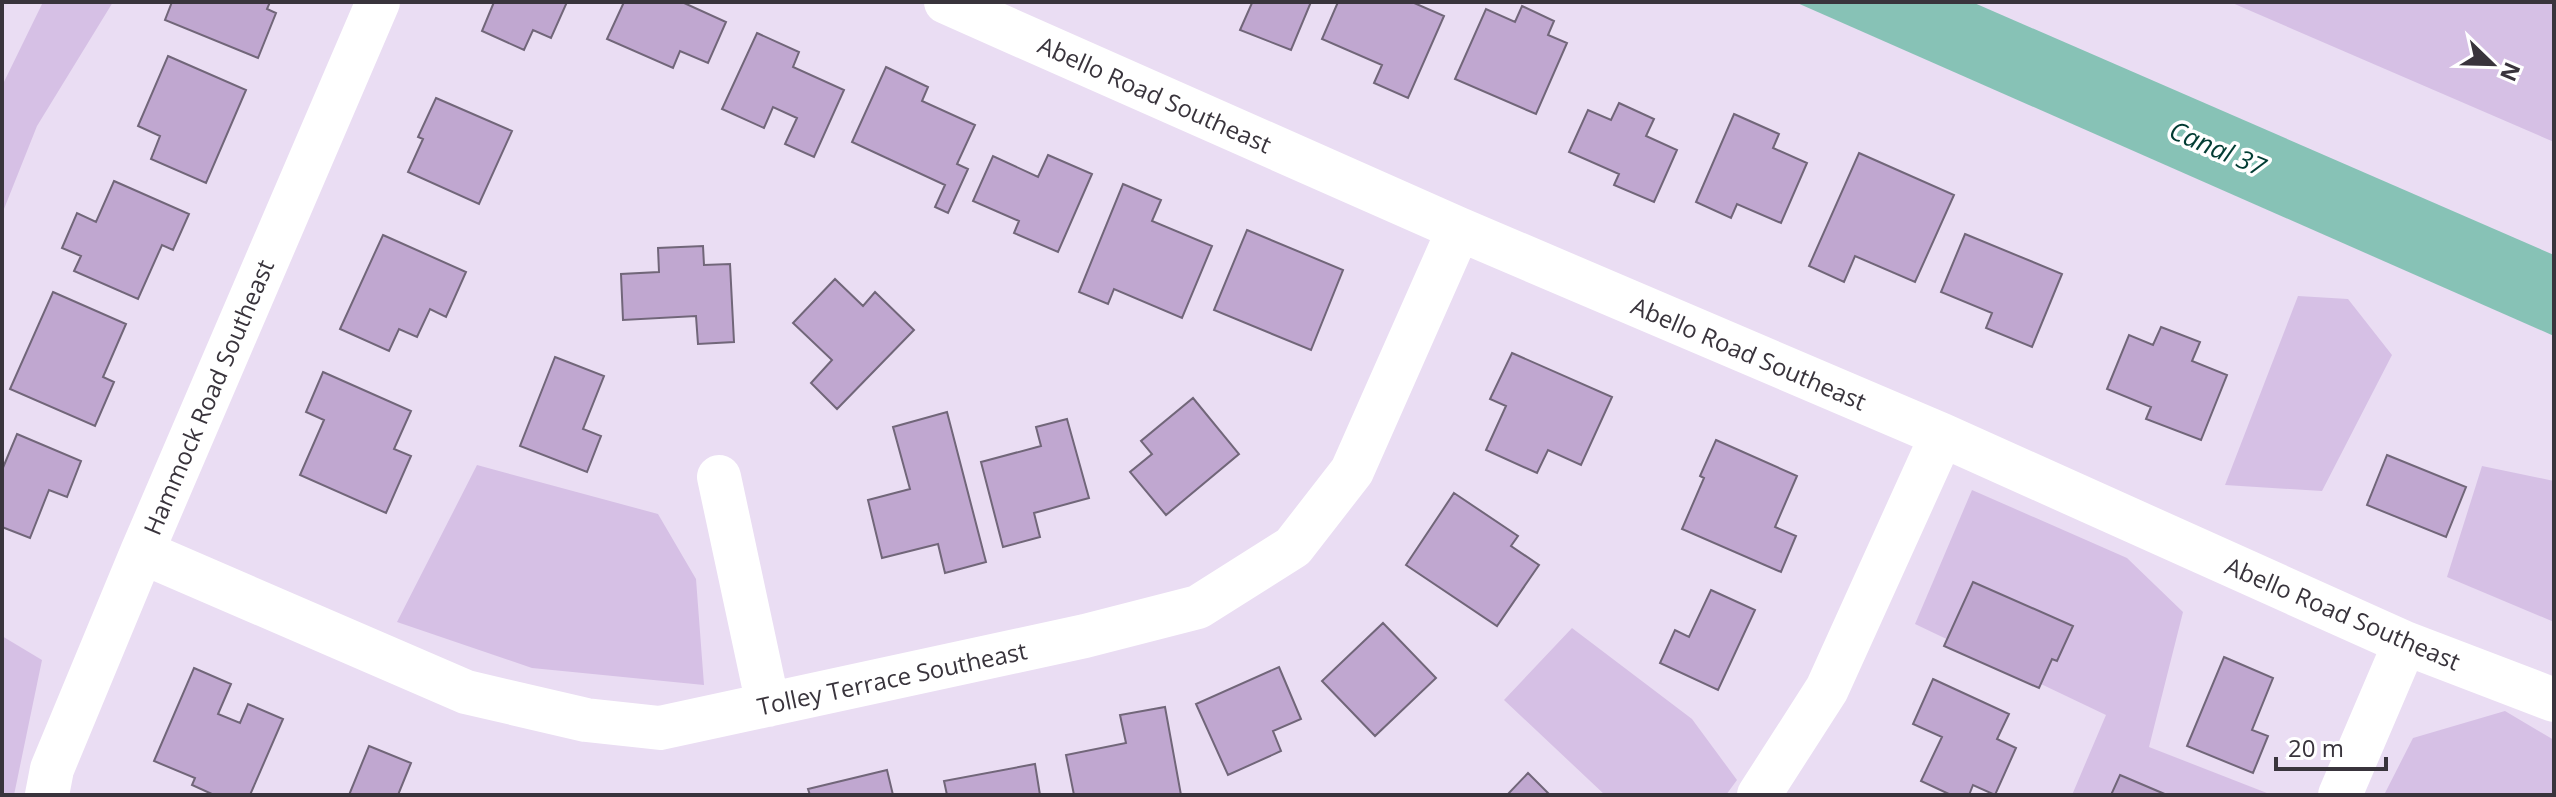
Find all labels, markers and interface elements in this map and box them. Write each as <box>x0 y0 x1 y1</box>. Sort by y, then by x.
north arrow <box>2452 24 2532 104</box>
street label: Abello Road Southeast <box>1033 28 1277 160</box>
text: N <box>2494 58 2529 86</box>
water label: Canal 37 <box>2164 112 2272 185</box>
street label: Hammock Road Southeast <box>135 254 281 540</box>
street label: Abello Road Southeast <box>1627 289 1871 417</box>
street label: Abello Road Southeast <box>2221 549 2465 677</box>
street label: Tolley Terrace Southeast <box>754 633 1030 723</box>
scale bar <box>2276 721 2386 771</box>
text: 20 m <box>2288 731 2344 764</box>

